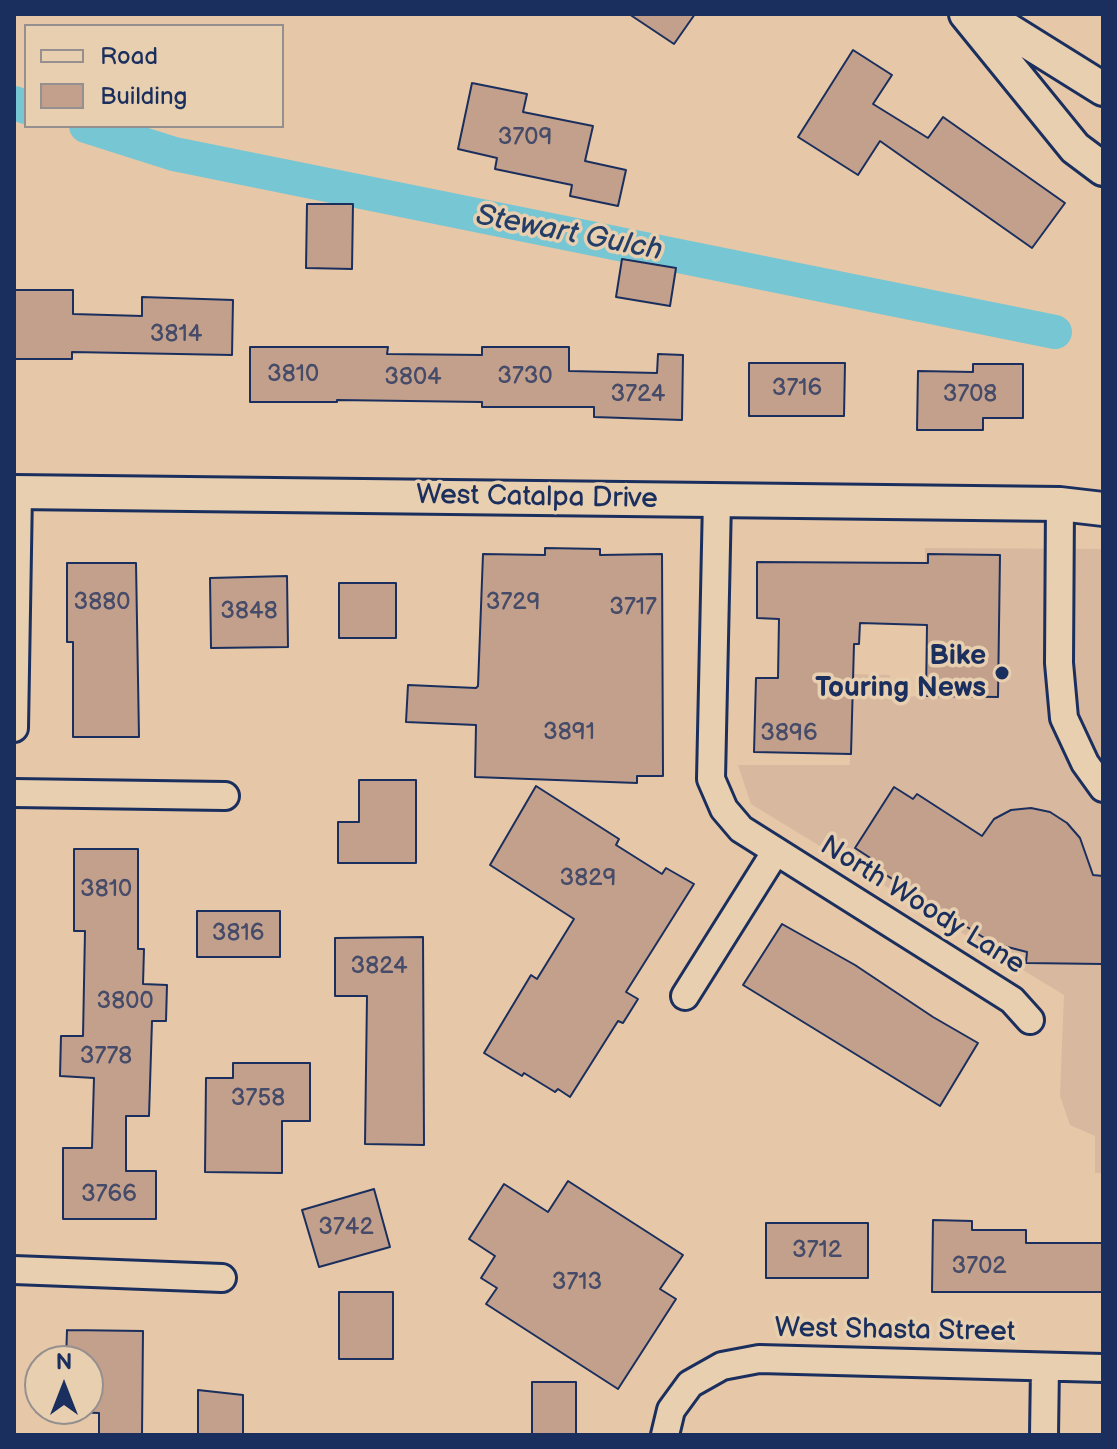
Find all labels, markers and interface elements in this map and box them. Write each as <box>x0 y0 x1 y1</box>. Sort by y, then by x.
legend <box>24 24 284 128</box>
text: Road <box>100 42 158 71</box>
text: Building <box>100 82 187 111</box>
house number: 3709 <box>498 124 552 152</box>
water label: Stewart Gulch <box>472 198 666 270</box>
house number: 3814 <box>150 321 202 349</box>
house number: 3810 <box>267 361 319 389</box>
house number: 3730 <box>497 363 553 391</box>
house number: 3804 <box>384 364 442 392</box>
house number: 3716 <box>772 375 822 403</box>
house number: 3724 <box>611 381 665 409</box>
house number: 3708 <box>943 381 997 409</box>
street label: West Catalpa Drive <box>416 479 658 517</box>
house number: 3880 <box>74 589 130 617</box>
house number: 3729 <box>486 589 540 617</box>
house number: 3717 <box>609 594 657 622</box>
house number: 3848 <box>220 598 278 626</box>
place label: Bike Touring News <box>815 640 986 706</box>
marker: Bike Touring News <box>993 664 1011 682</box>
house number: 3891 <box>543 719 595 747</box>
house number: 3896 <box>760 720 818 748</box>
street label: North Woody Lane <box>814 830 1030 982</box>
house number: 3829 <box>560 865 616 893</box>
house number: 3810 <box>80 876 132 904</box>
house number: 3816 <box>212 920 264 948</box>
house number: 3824 <box>350 953 408 981</box>
house number: 3800 <box>97 988 153 1016</box>
house number: 3778 <box>80 1043 132 1071</box>
house number: 3758 <box>231 1085 285 1113</box>
house number: 3766 <box>81 1181 137 1209</box>
house number: 3742 <box>318 1214 374 1242</box>
house number: 3712 <box>792 1237 842 1265</box>
house number: 3702 <box>952 1253 1006 1281</box>
house number: 3713 <box>552 1269 602 1297</box>
street label: West Shasta Street <box>774 1312 1016 1350</box>
north arrow <box>24 1345 104 1425</box>
text: N <box>56 1349 72 1376</box>

